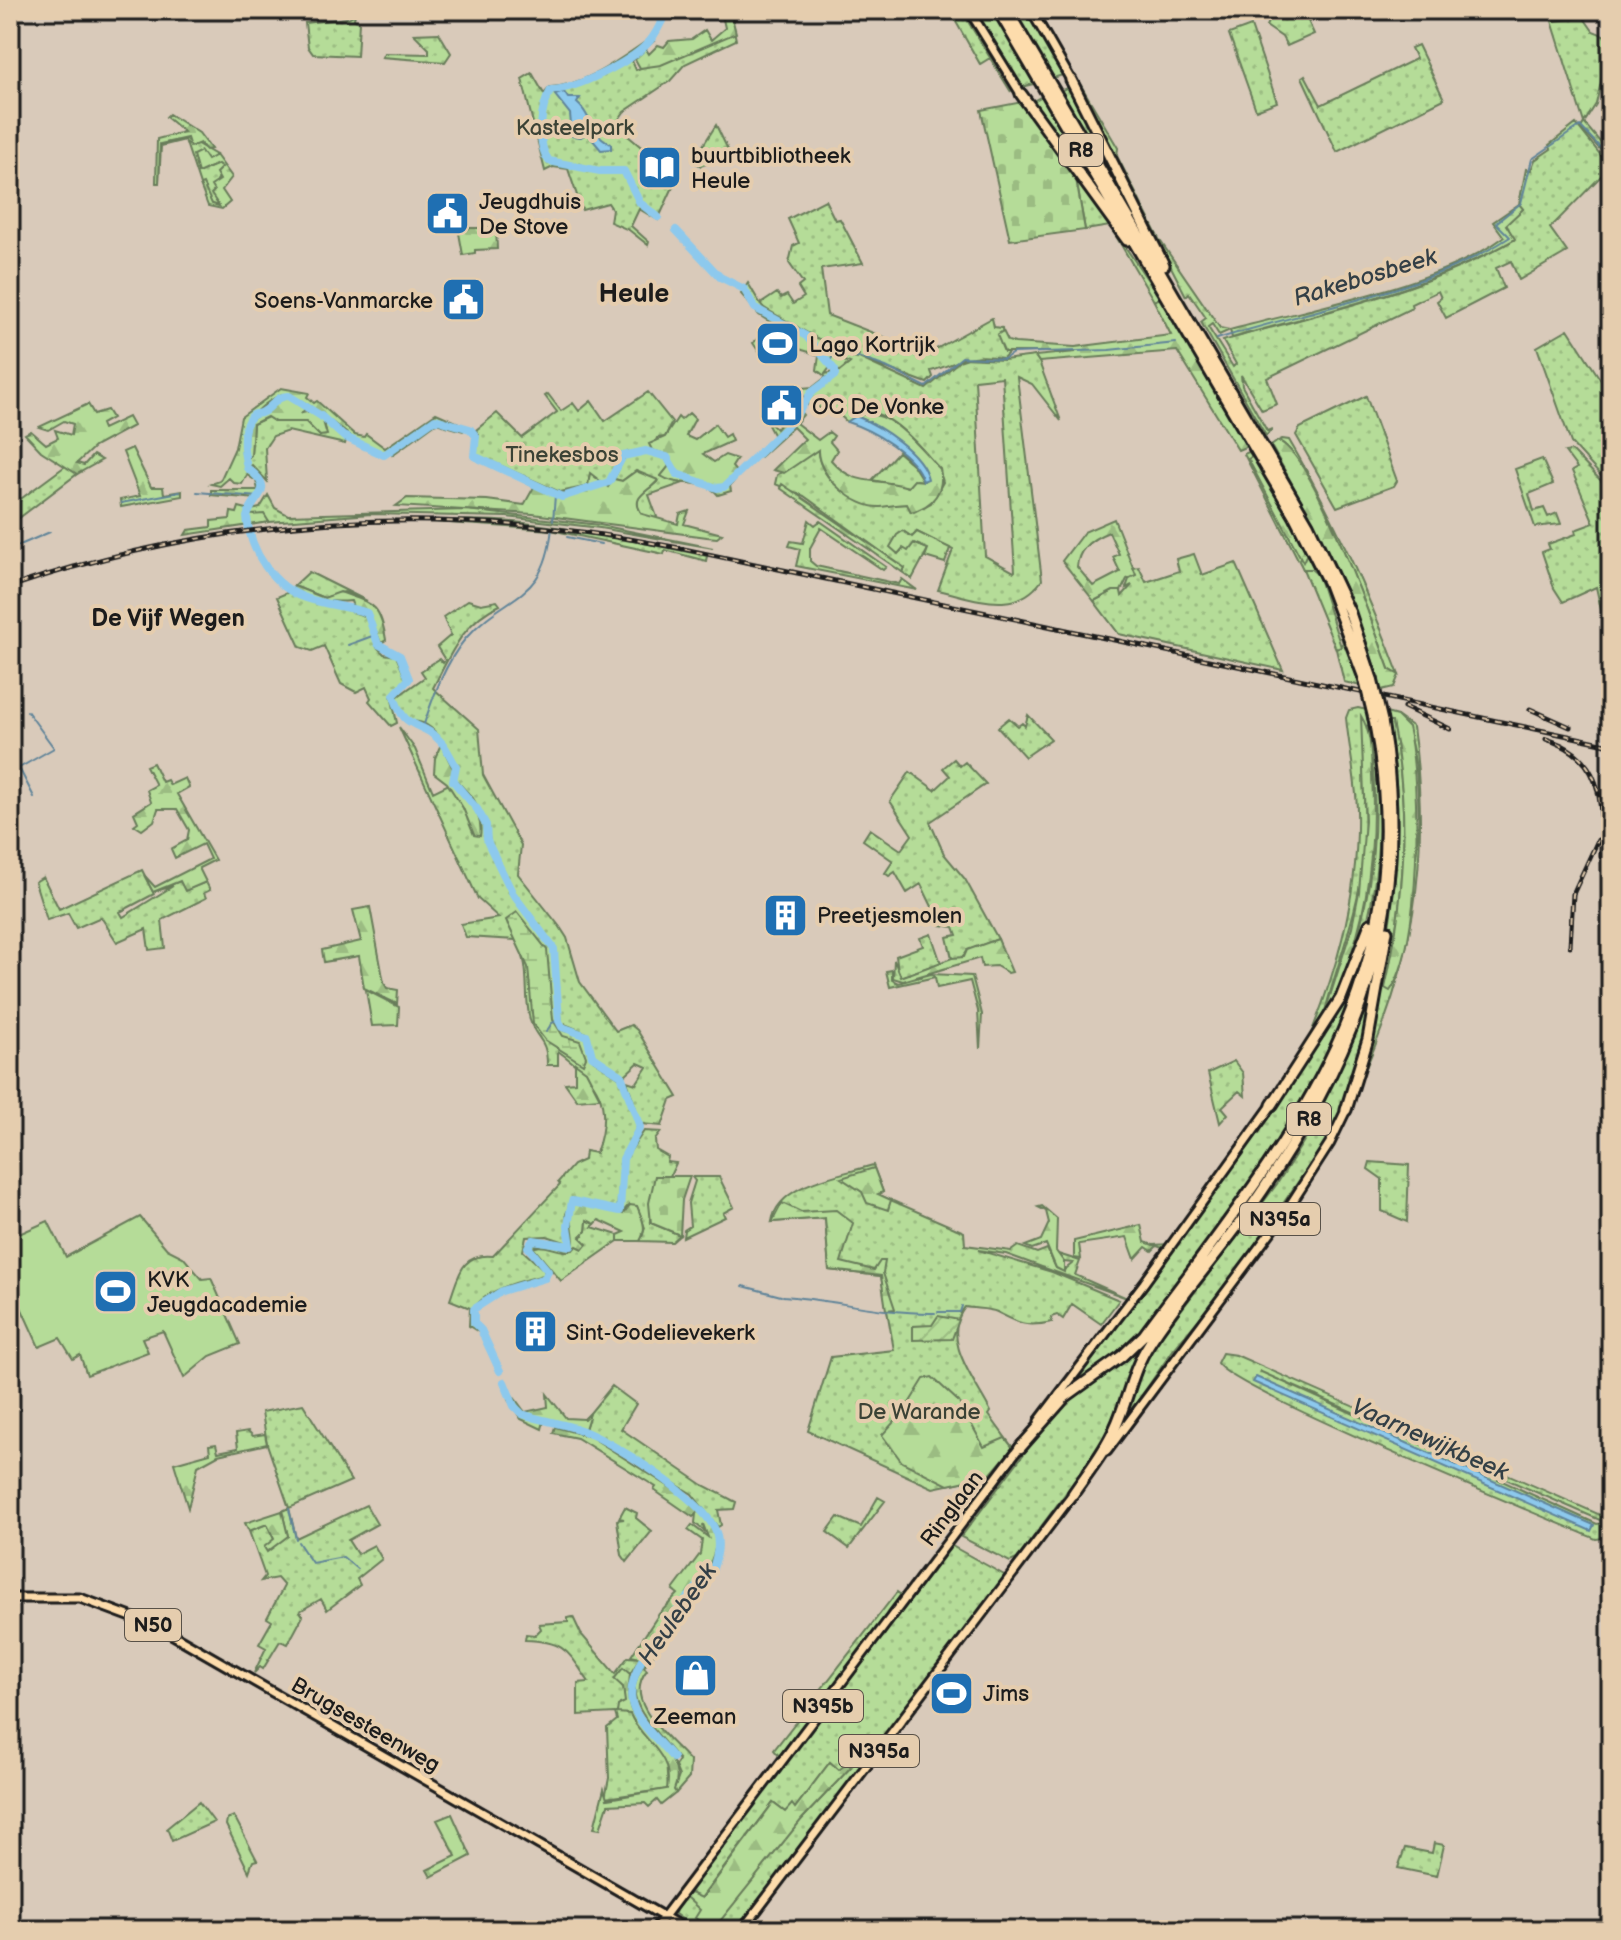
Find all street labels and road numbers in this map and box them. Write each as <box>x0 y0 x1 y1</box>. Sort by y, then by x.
road number: R8 <box>1059 134 1103 166</box>
road number: R8 <box>1287 1103 1331 1135</box>
road number: N395a <box>1240 1203 1320 1235</box>
street label: Ringlaan <box>915 1466 989 1552</box>
road number: N50 <box>125 1609 181 1641</box>
street label: Brugsesteenweg <box>286 1672 445 1779</box>
road number: N395b <box>783 1690 863 1722</box>
road number: N395a <box>839 1735 919 1767</box>

